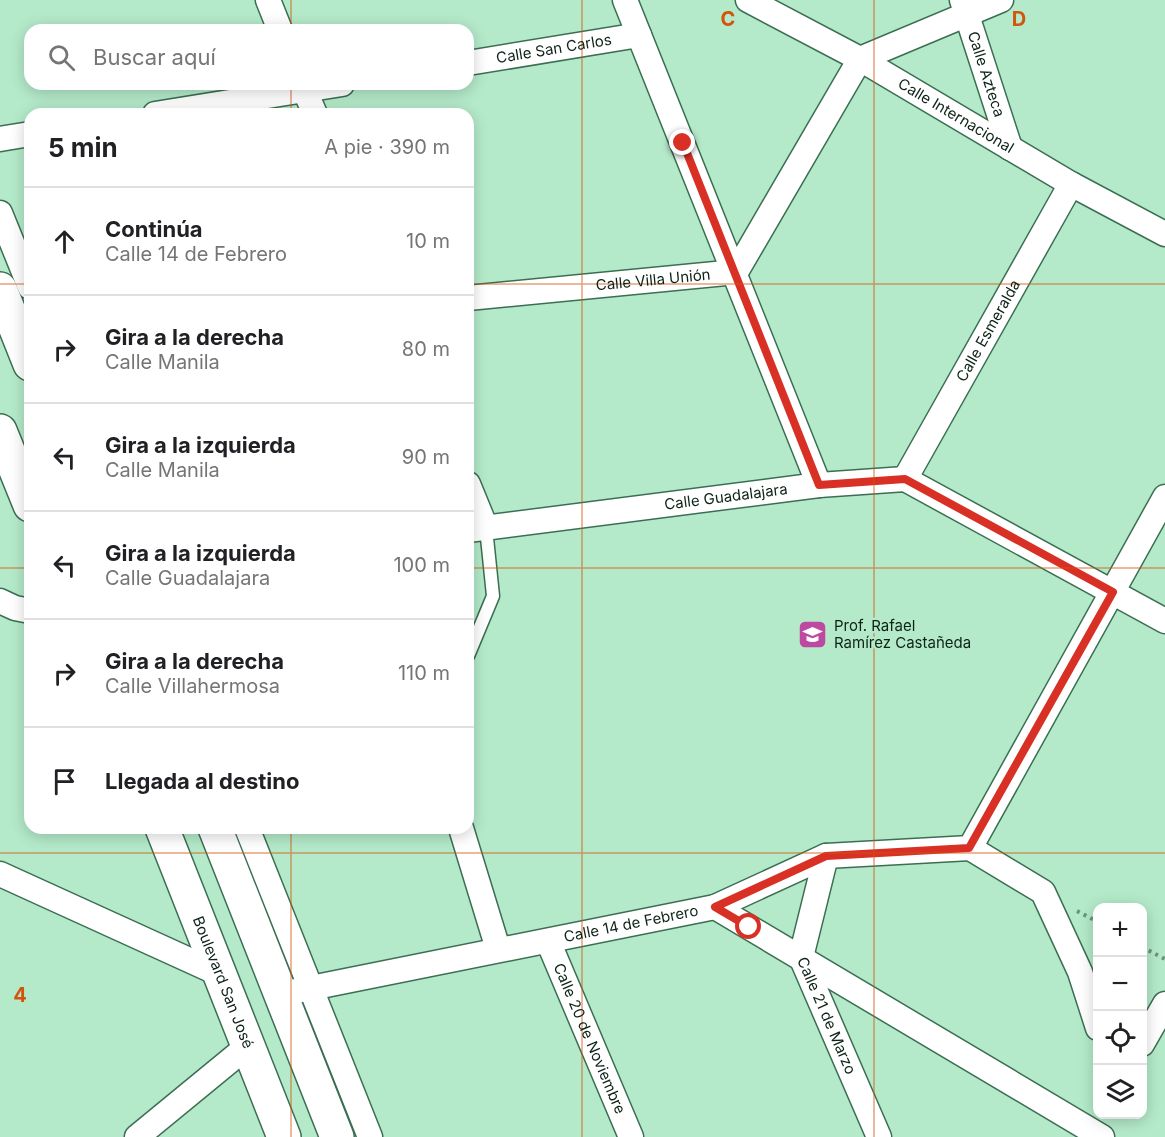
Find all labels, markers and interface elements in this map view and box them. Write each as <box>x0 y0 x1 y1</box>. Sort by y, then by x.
text: C <box>721 7 735 31</box>
text: D <box>1012 7 1026 31</box>
search box <box>24 24 474 90</box>
street label: Calle Azteca <box>964 29 1009 119</box>
street label: Calle San Carlos <box>495 30 613 67</box>
icon: search <box>45 41 78 74</box>
text: Buscar aquí <box>93 44 216 70</box>
street label: Calle Internacional <box>895 74 1017 157</box>
route end <box>669 129 695 155</box>
text: 5 min <box>48 132 118 163</box>
text: A pie · 390 m <box>324 135 450 159</box>
text: Continúa <box>105 216 203 242</box>
icon: ahead <box>48 225 81 258</box>
text: 10 m <box>406 229 450 253</box>
text: Calle 14 de Febrero <box>105 242 287 266</box>
street label: Calle Villa Unión <box>595 265 711 295</box>
street label: Calle Esmeralda <box>952 276 1024 385</box>
text: Gira a la derecha <box>105 324 284 350</box>
icon: right <box>48 333 81 366</box>
text: 80 m <box>402 337 450 361</box>
text: Calle Manila <box>105 350 220 374</box>
text: Gira a la izquierda <box>105 432 296 458</box>
icon: left <box>48 441 81 474</box>
text: 90 m <box>402 445 450 469</box>
text: Calle Manila <box>105 458 220 482</box>
street label: Calle Guadalajara <box>663 479 789 514</box>
text: Gira a la izquierda <box>105 540 296 566</box>
icon: left <box>48 549 81 582</box>
text: 100 m <box>393 553 450 577</box>
text: Calle Guadalajara <box>105 566 270 590</box>
place label: Prof. Rafael Ramírez Castañeda <box>834 616 971 652</box>
school or university icon: Prof. Rafael Ramírez Castañeda <box>797 619 829 651</box>
text: Gira a la derecha <box>105 648 284 674</box>
icon: right <box>48 657 81 690</box>
text: 110 m <box>398 661 450 685</box>
text: Calle Villahermosa <box>105 674 280 698</box>
icon: arrive <box>48 765 81 798</box>
text: Llegada al destino <box>105 768 299 794</box>
street label: Calle 14 de Febrero <box>562 901 700 946</box>
map controls <box>1093 903 1147 1119</box>
button: + <box>1093 903 1147 957</box>
street label: Boulevard San José <box>189 913 258 1051</box>
route start <box>735 913 761 939</box>
street label: Calle 21 de Marzo <box>793 954 861 1077</box>
button: − <box>1093 957 1147 1011</box>
street label: Calle 20 de Noviembre <box>549 960 630 1117</box>
text: 4 <box>13 983 27 1007</box>
button: locate <box>1093 1011 1147 1065</box>
button: layers <box>1093 1065 1147 1119</box>

